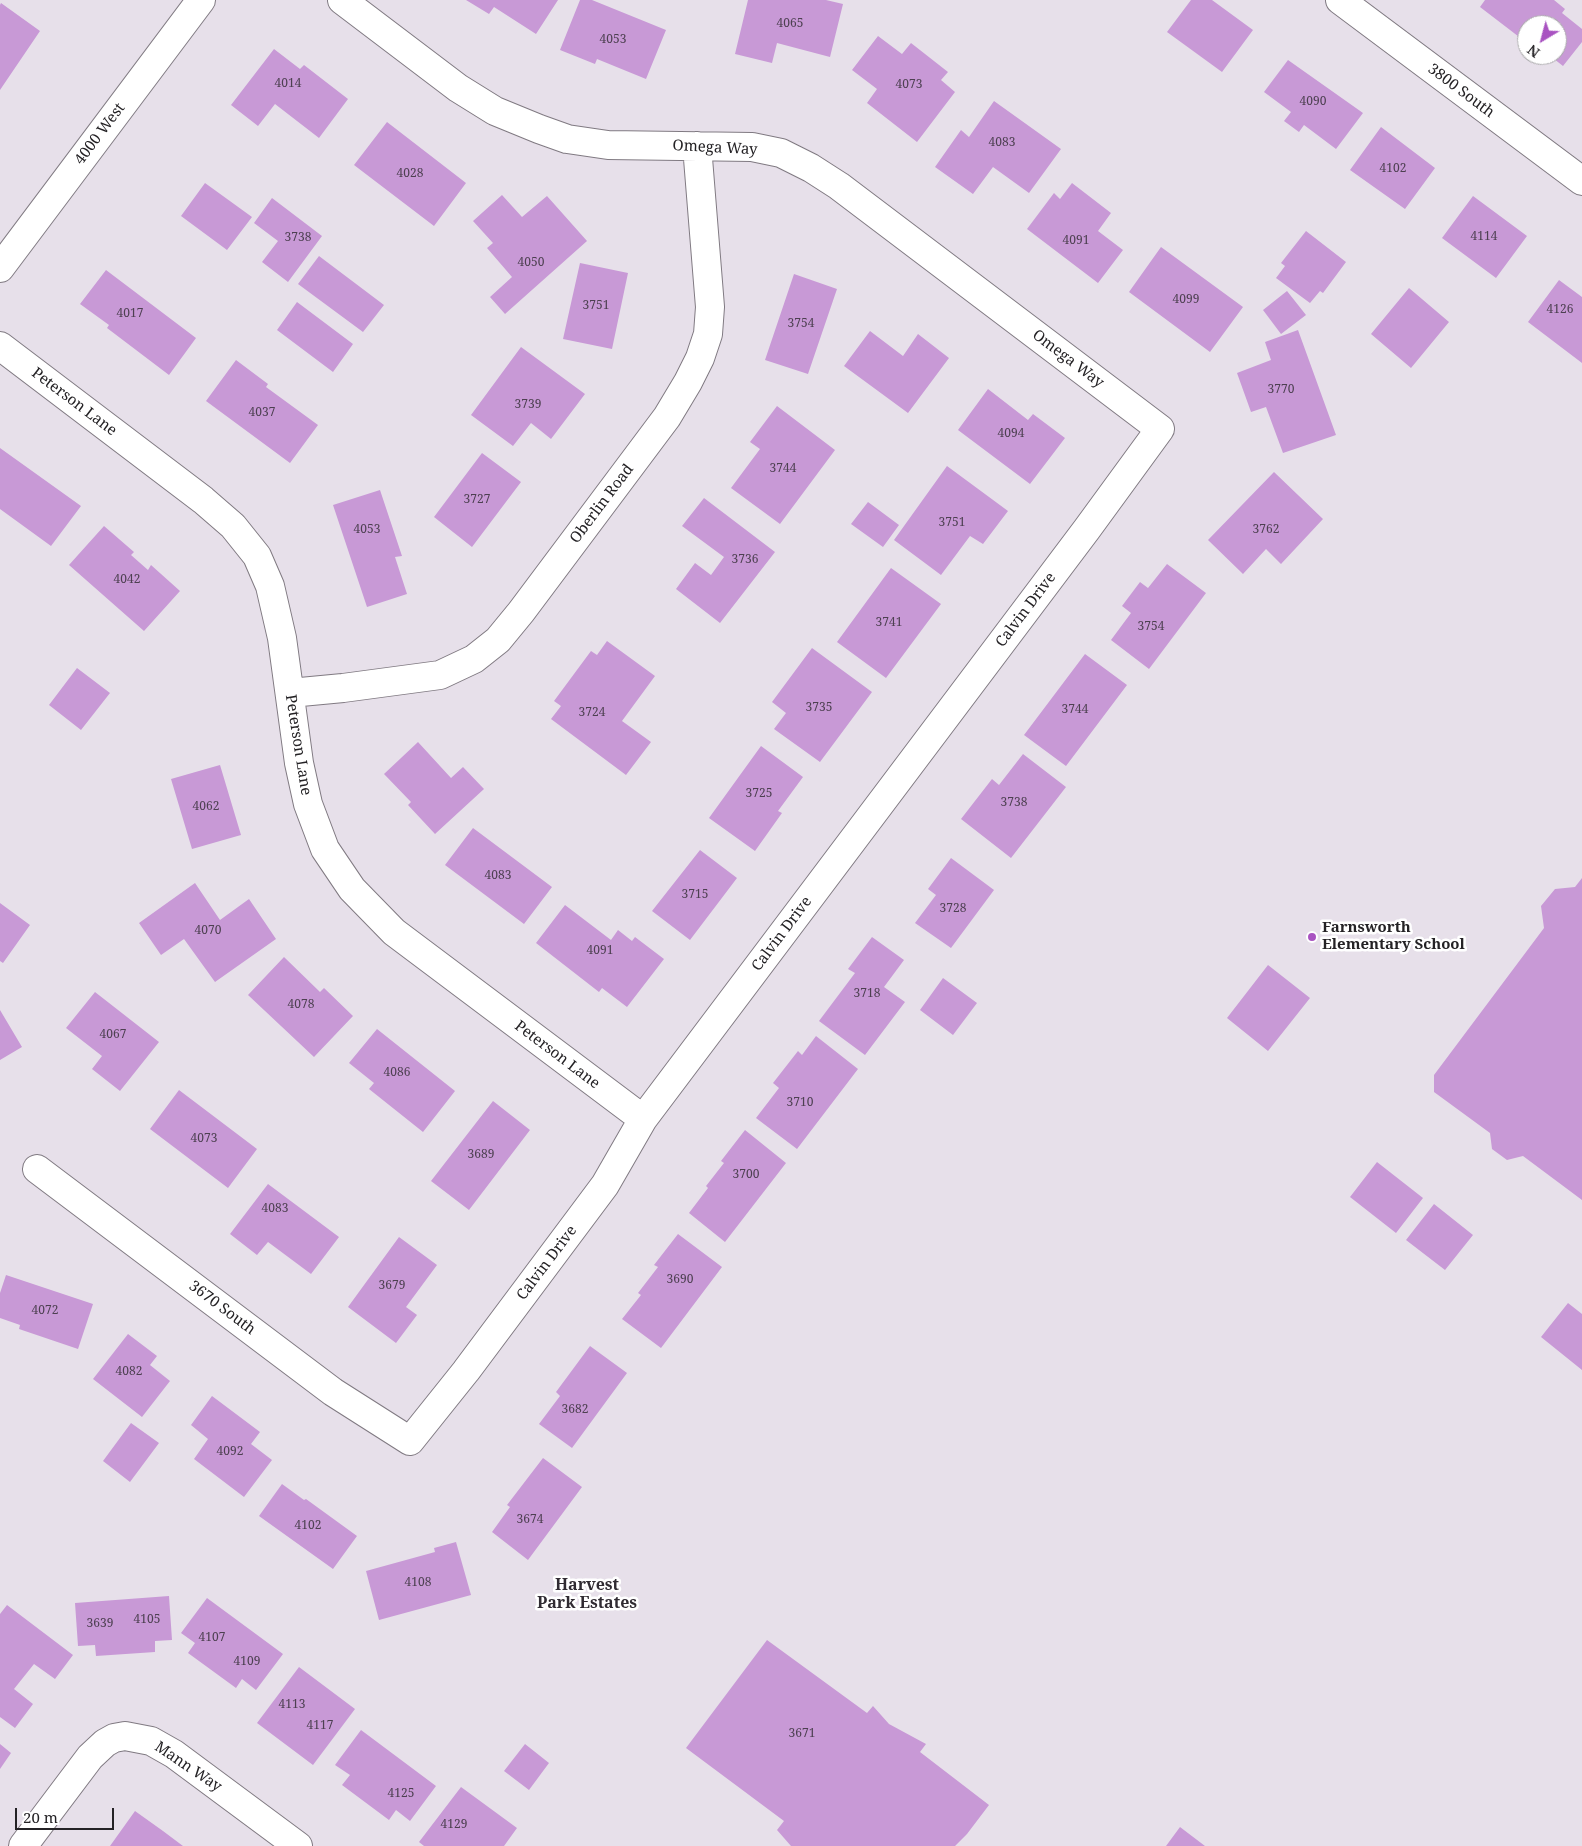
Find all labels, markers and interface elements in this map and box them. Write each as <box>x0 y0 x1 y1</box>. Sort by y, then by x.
north arrow <box>1517 15 1567 65</box>
house number: 4065 <box>777 17 803 31</box>
house number: 4053 <box>600 33 626 47</box>
text: N <box>1523 41 1543 62</box>
street label: 3800 South <box>1424 60 1498 122</box>
house number: 4014 <box>275 77 301 91</box>
house number: 4073 <box>896 78 922 92</box>
house number: 4090 <box>1300 95 1326 109</box>
street label: 4000 West <box>71 100 129 168</box>
house number: 4083 <box>989 136 1015 150</box>
street label: Omega Way <box>672 137 758 159</box>
house number: 4102 <box>1380 162 1406 176</box>
house number: 4028 <box>397 167 423 181</box>
house number: 4114 <box>1471 230 1497 244</box>
house number: 3738 <box>285 231 311 245</box>
house number: 4091 <box>1063 234 1089 248</box>
house number: 4050 <box>518 256 544 270</box>
house number: 4099 <box>1173 293 1199 307</box>
house number: 3751 <box>583 299 609 313</box>
house number: 4126 <box>1547 303 1573 317</box>
house number: 4017 <box>117 307 143 321</box>
house number: 3754 <box>788 317 814 331</box>
street label: Omega Way <box>1029 326 1107 392</box>
street label: Peterson Lane <box>28 364 120 440</box>
house number: 3770 <box>1268 383 1294 397</box>
house number: 3739 <box>515 398 541 412</box>
house number: 4037 <box>249 406 275 420</box>
house number: 4094 <box>998 427 1024 441</box>
street label: Oberlin Road <box>566 461 638 547</box>
house number: 3744 <box>770 462 796 476</box>
house number: 3727 <box>464 493 490 507</box>
house number: 3751 <box>939 516 965 530</box>
house number: 4053 <box>354 523 380 537</box>
house number: 3762 <box>1253 523 1279 537</box>
house number: 3736 <box>732 553 758 567</box>
street label: Calvin Drive <box>992 569 1060 651</box>
house number: 4042 <box>114 573 140 587</box>
house number: 3741 <box>876 616 902 630</box>
house number: 3754 <box>1138 620 1164 634</box>
street label: Peterson Lane <box>281 693 315 797</box>
house number: 3735 <box>806 701 832 715</box>
house number: 3744 <box>1062 703 1088 717</box>
house number: 3724 <box>579 706 605 720</box>
house number: 3725 <box>746 787 772 801</box>
house number: 3738 <box>1001 796 1027 810</box>
house number: 4062 <box>193 800 219 814</box>
house number: 4083 <box>485 869 511 883</box>
house number: 3715 <box>682 888 708 902</box>
street label: Calvin Drive <box>748 893 816 975</box>
house number: 3728 <box>940 902 966 916</box>
place label: Farnsworth Elementary School <box>1322 919 1465 954</box>
house number: 4070 <box>195 924 221 938</box>
marker: Farnsworth Elementary School <box>1306 931 1318 943</box>
house number: 4091 <box>587 944 613 958</box>
house number: 3718 <box>854 987 880 1001</box>
house number: 4078 <box>288 998 314 1012</box>
street label: Peterson Lane <box>511 1017 603 1093</box>
house number: 4067 <box>100 1028 126 1042</box>
house number: 4086 <box>384 1066 410 1080</box>
house number: 3710 <box>787 1096 813 1110</box>
house number: 4073 <box>191 1132 217 1146</box>
house number: 3689 <box>468 1148 494 1162</box>
house number: 3700 <box>733 1168 759 1182</box>
house number: 4083 <box>262 1202 288 1216</box>
street label: Calvin Drive <box>513 1222 581 1304</box>
house number: 3690 <box>667 1273 693 1287</box>
street label: 3670 South <box>185 1277 259 1339</box>
house number: 3679 <box>379 1279 405 1293</box>
house number: 4072 <box>32 1304 58 1318</box>
house number: 4082 <box>116 1365 142 1379</box>
house number: 3682 <box>562 1403 588 1417</box>
house number: 4092 <box>217 1445 243 1459</box>
house number: 3674 <box>517 1513 543 1527</box>
house number: 4102 <box>295 1519 321 1533</box>
district label: Harvest Park Estates <box>537 1575 637 1613</box>
house number: 4108 <box>405 1576 431 1590</box>
house number: 4105 <box>134 1613 160 1627</box>
house number: 3639 <box>87 1617 113 1631</box>
house number: 4107 <box>199 1631 225 1645</box>
house number: 4109 <box>234 1655 260 1669</box>
house number: 4113 <box>279 1698 305 1712</box>
house number: 4117 <box>307 1719 333 1733</box>
house number: 3671 <box>789 1727 815 1741</box>
street label: Mann Way <box>151 1738 225 1796</box>
house number: 4125 <box>388 1787 414 1801</box>
scale bar <box>18 1798 116 1830</box>
text: 20 m <box>23 1807 58 1827</box>
house number: 4129 <box>441 1818 467 1832</box>

